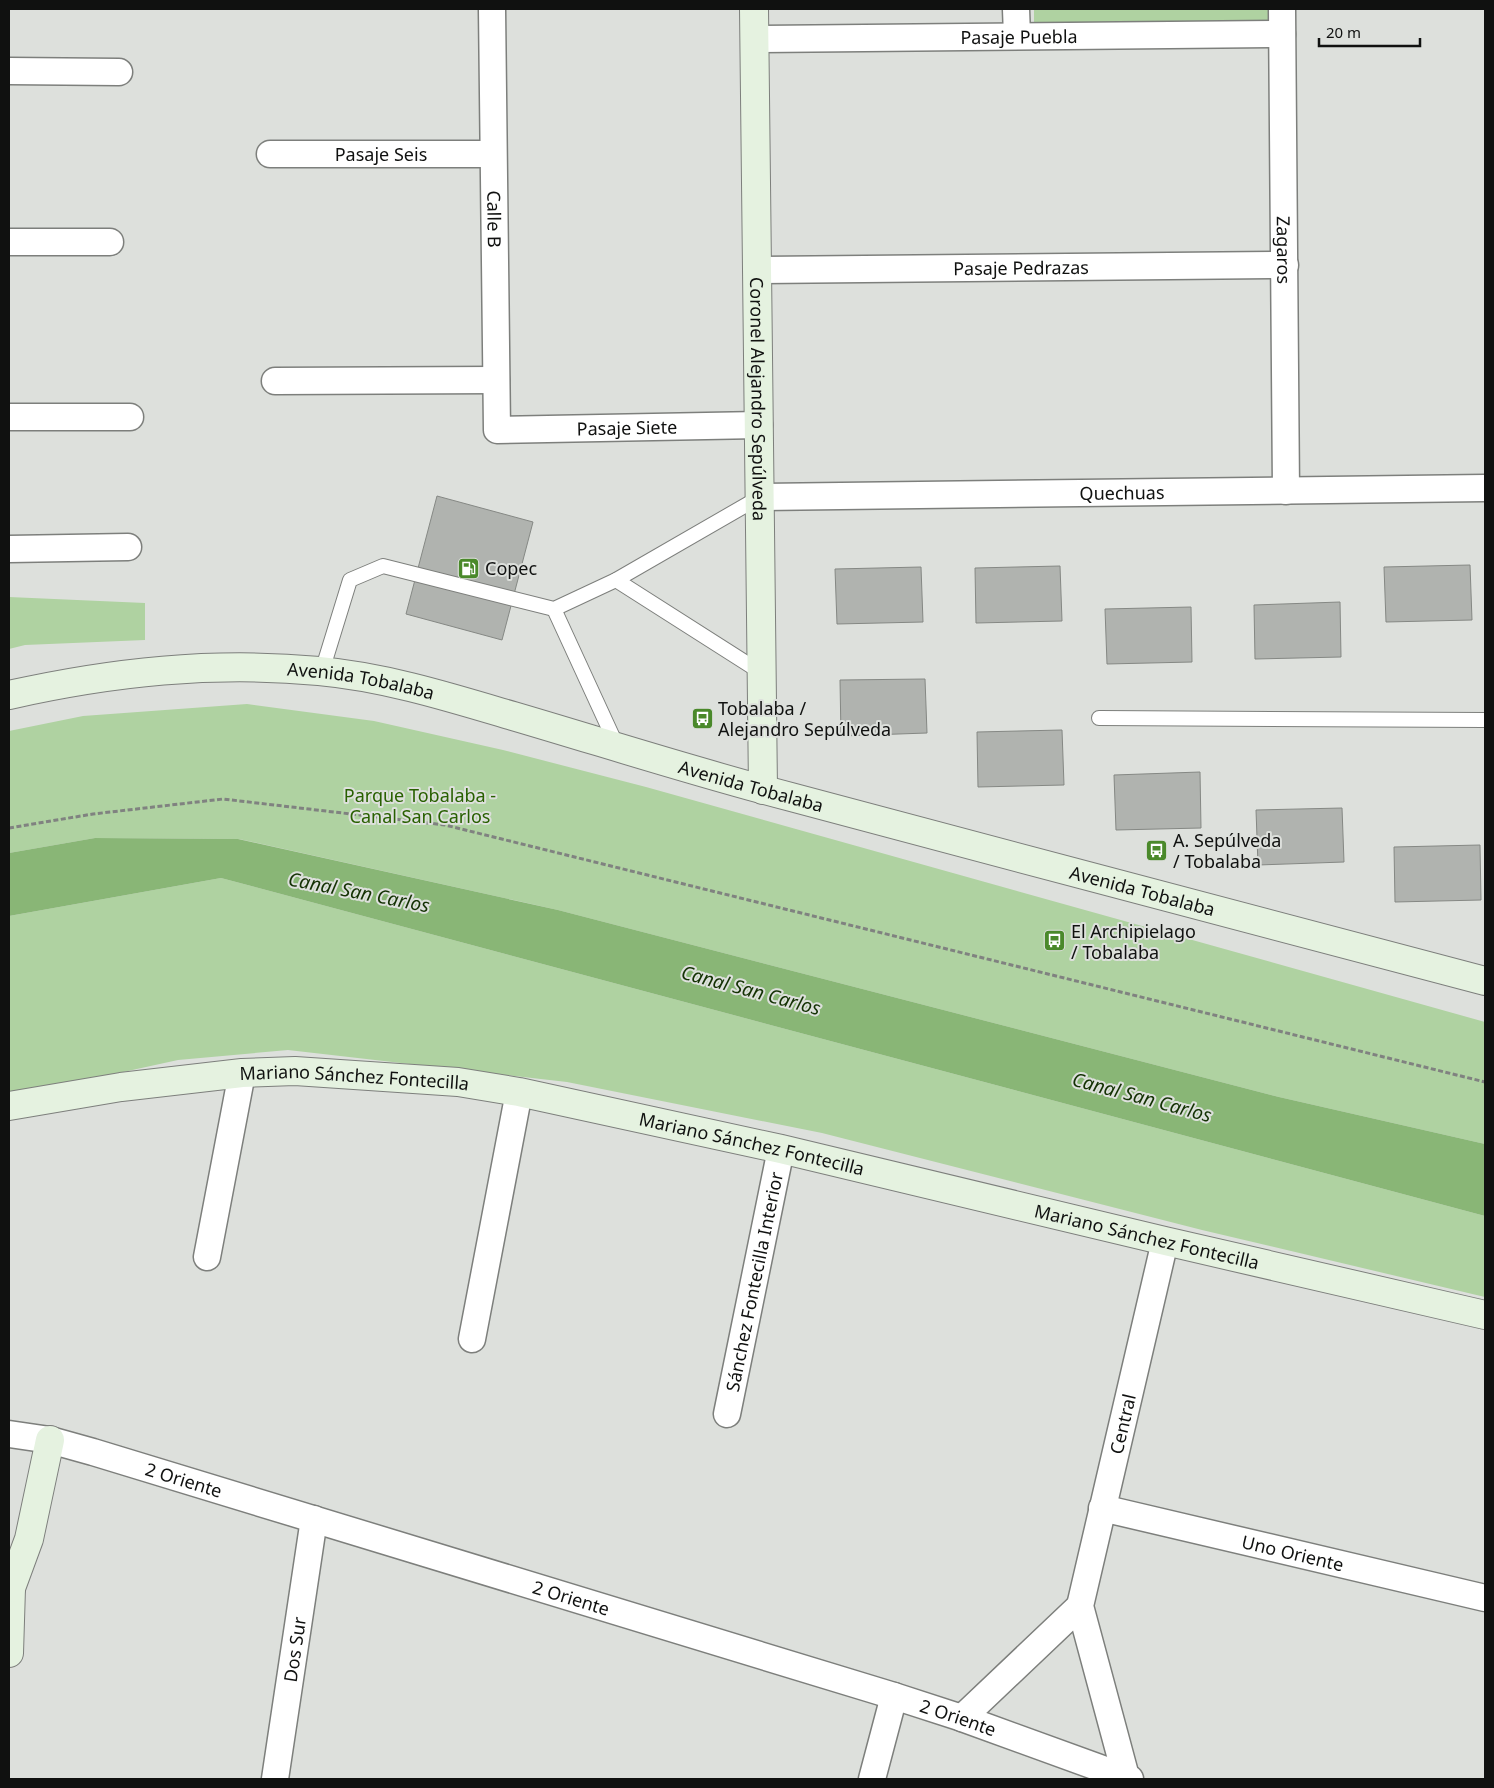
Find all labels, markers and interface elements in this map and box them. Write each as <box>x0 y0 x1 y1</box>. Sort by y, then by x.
scale bar <box>1319 15 1420 47</box>
text: 20 m <box>1326 22 1361 42</box>
street label: Pasaje Puebla <box>960 24 1078 49</box>
street label: Pasaje Seis <box>335 142 427 166</box>
street label: Calle B <box>482 190 507 248</box>
street label: Zagaros <box>1272 216 1296 284</box>
street label: Pasaje Pedrazas <box>953 255 1089 280</box>
street label: Coronel Alejandro Sepúlveda <box>745 277 772 521</box>
street label: Pasaje Siete <box>576 415 677 440</box>
street label: Quechuas <box>1079 480 1165 505</box>
fuel station icon: Copec <box>457 556 481 580</box>
place label: Copec <box>485 556 537 580</box>
street label: Avenida Tobalaba <box>286 657 437 705</box>
place label: Tobalaba / Alejandro Sepúlveda <box>718 696 891 741</box>
bus stop icon: Tobalaba / Alejandro Sepúlveda <box>690 706 714 730</box>
street label: Avenida Tobalaba <box>676 754 826 817</box>
park label: Parque Tobalaba - Canal San Carlos <box>344 783 496 828</box>
place label: A. Sepúlveda / Tobalaba <box>1173 828 1281 873</box>
bus stop icon: A. Sepúlveda / Tobalaba <box>1145 838 1169 862</box>
street label: Avenida Tobalaba <box>1067 860 1218 921</box>
water label: Canal San Carlos <box>286 866 432 918</box>
place label: El Archipielago / Tobalaba <box>1071 919 1196 964</box>
bus stop icon: El Archipielago / Tobalaba <box>1043 929 1067 953</box>
water label: Canal San Carlos <box>678 959 824 1021</box>
street label: Mariano Sánchez Fontecilla <box>239 1059 471 1096</box>
water label: Canal San Carlos <box>1069 1066 1215 1128</box>
street label: Mariano Sánchez Fontecilla <box>637 1106 867 1181</box>
street label: Sánchez Fontecilla Interior <box>720 1169 788 1394</box>
street label: Mariano Sánchez Fontecilla <box>1032 1198 1262 1274</box>
street label: Central <box>1104 1392 1141 1456</box>
street label: 2 Oriente <box>142 1457 225 1503</box>
street label: Uno Oriente <box>1239 1529 1346 1576</box>
street label: 2 Oriente <box>530 1575 613 1621</box>
street label: Dos Sur <box>278 1615 311 1684</box>
street label: 2 Oriente <box>917 1693 1000 1741</box>

